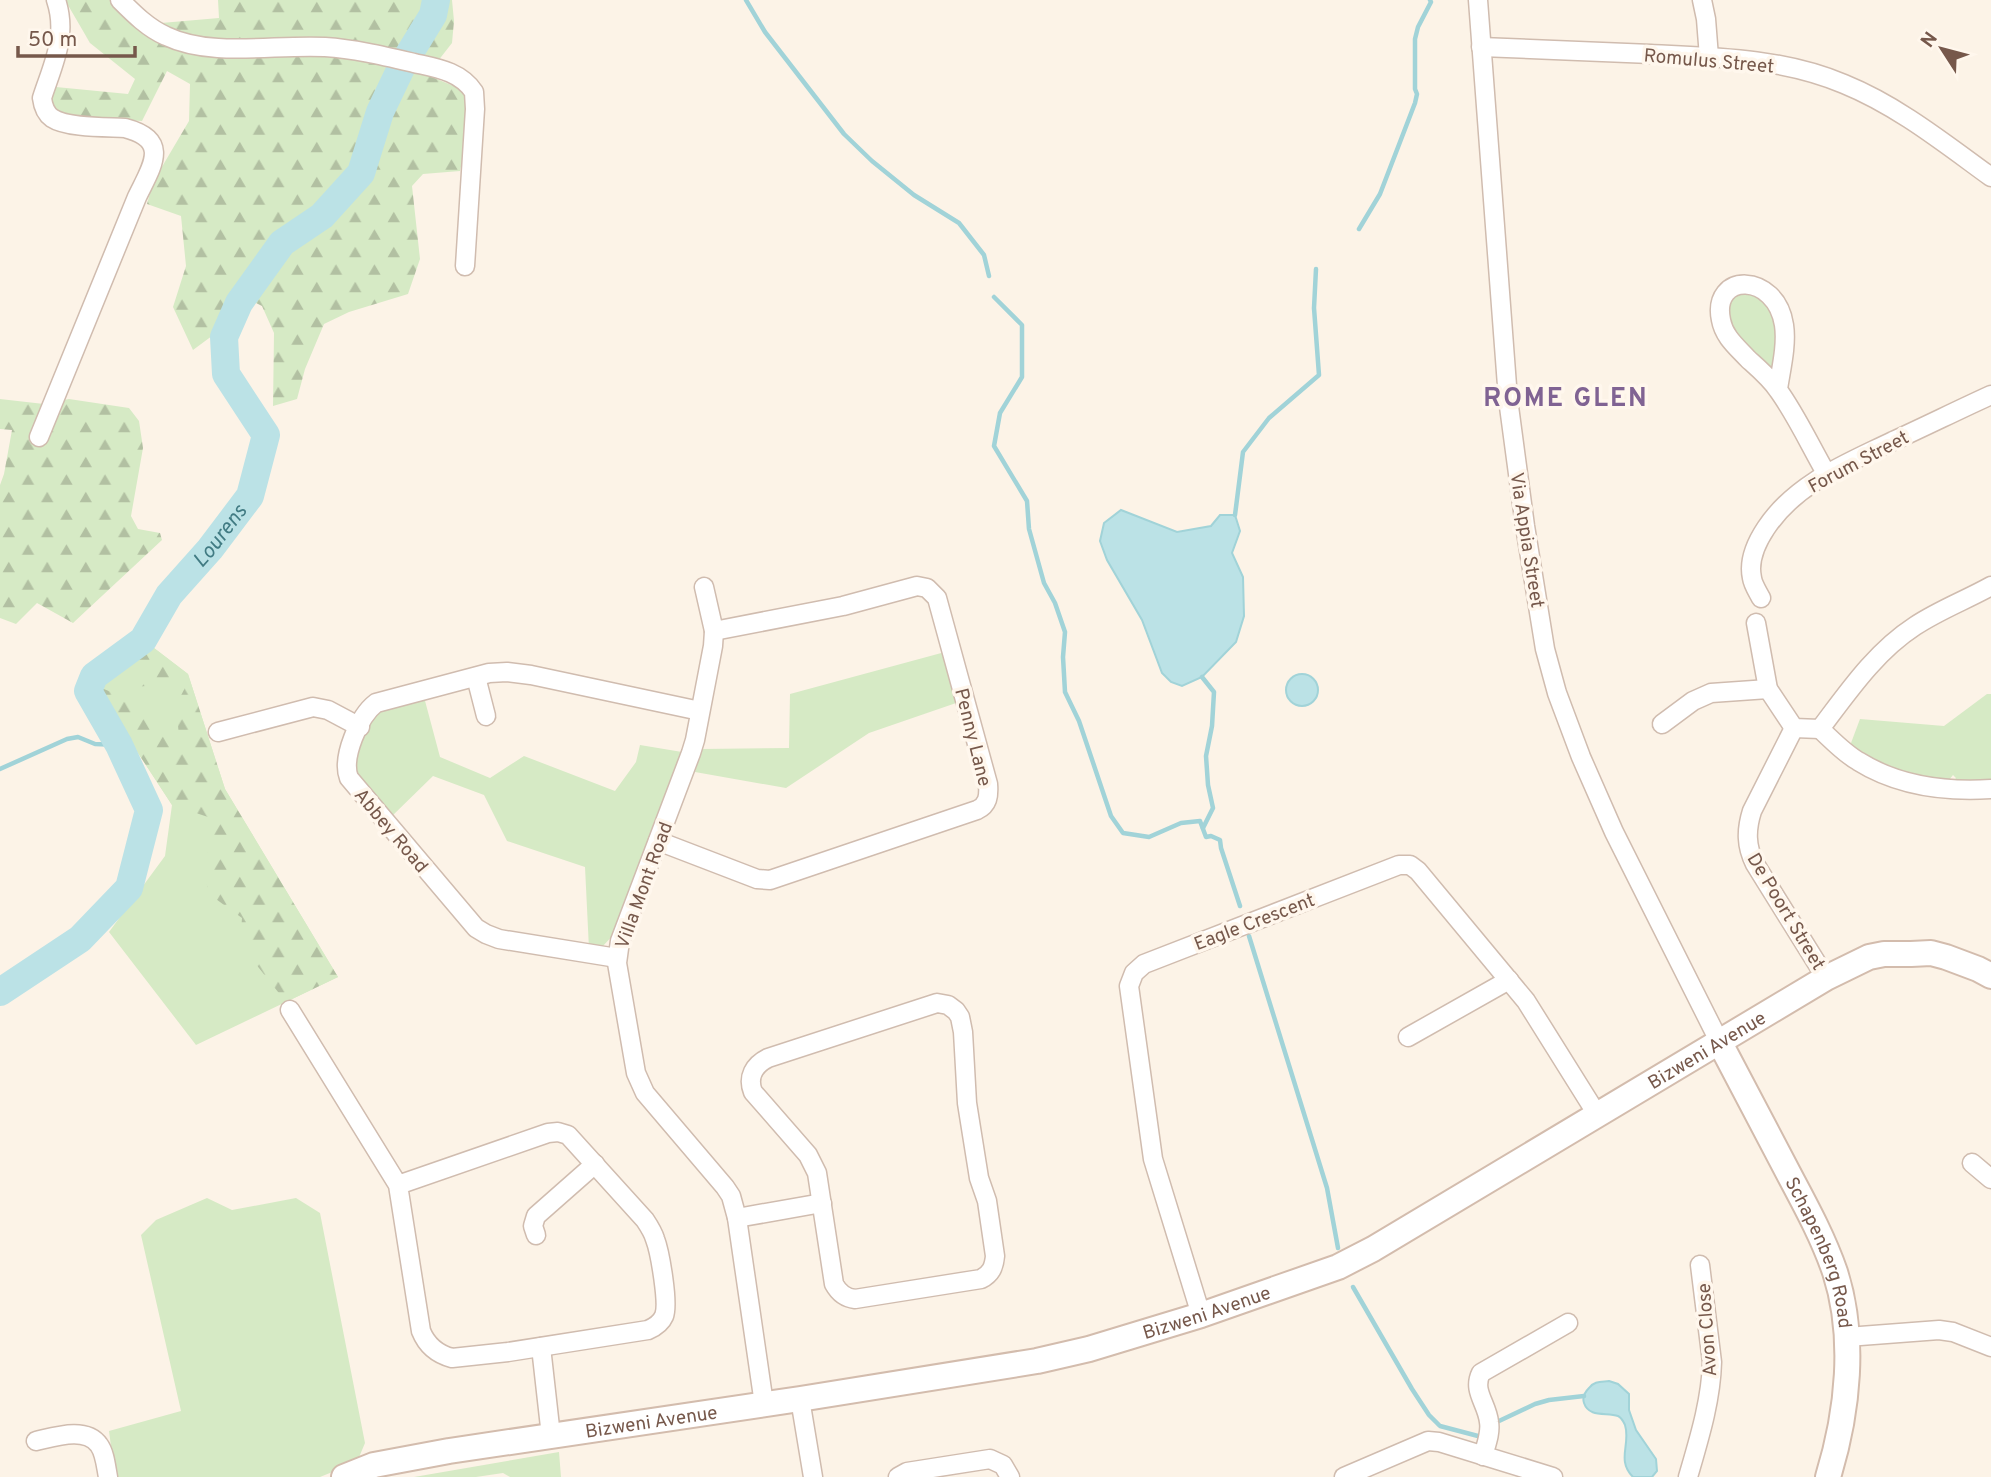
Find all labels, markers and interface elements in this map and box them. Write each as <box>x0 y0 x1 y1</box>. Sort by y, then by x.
scale bar <box>18 14 135 58</box>
north arrow <box>1907 14 1977 84</box>
text: 50 m <box>28 27 77 54</box>
text: N <box>1916 28 1944 53</box>
street label: Romulus Street <box>1643 44 1775 80</box>
district label: ROME GLEN <box>1483 383 1649 416</box>
street label: Forum Street <box>1804 426 1913 499</box>
street label: Via Appia Street <box>1503 471 1549 610</box>
water label: Lourens <box>188 499 254 574</box>
street label: Penny Lane <box>948 686 996 789</box>
street label: Abbey Road <box>348 784 433 878</box>
street label: Villa Mont Road <box>611 819 679 953</box>
street label: De Poort Street <box>1741 849 1830 975</box>
street label: Eagle Crescent <box>1191 889 1319 957</box>
street label: Bizweni Avenue <box>1644 1007 1771 1096</box>
street label: Schapenberg Road <box>1779 1173 1856 1330</box>
street label: Bizweni Avenue <box>1140 1281 1274 1346</box>
street label: Avon Close <box>1693 1282 1723 1378</box>
street label: Bizweni Avenue <box>584 1401 719 1445</box>

